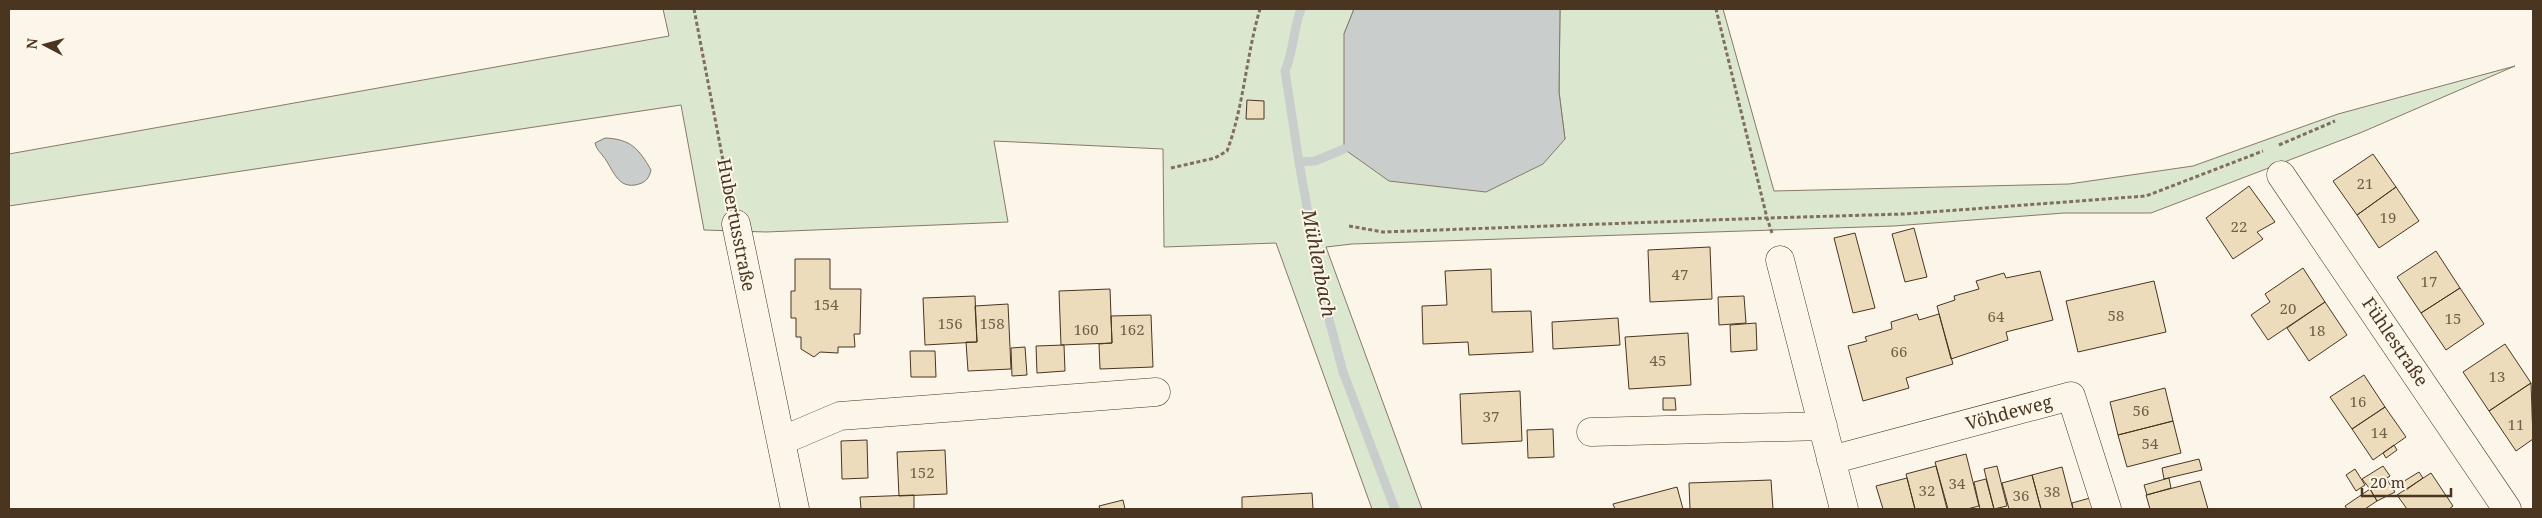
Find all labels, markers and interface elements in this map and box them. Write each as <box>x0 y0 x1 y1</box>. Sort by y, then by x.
north arrow <box>20 20 70 70</box>
text: N <box>22 37 42 50</box>
street label: Hubertusstraße <box>712 156 762 293</box>
house number: 21 <box>2357 173 2373 193</box>
water label: Mühlenbach <box>1296 206 1342 320</box>
house number: 19 <box>2380 207 2396 227</box>
house number: 22 <box>2231 216 2247 236</box>
house number: 47 <box>1672 264 1688 284</box>
house number: 17 <box>2421 271 2437 291</box>
street label: Fühlestraße <box>2357 292 2434 391</box>
house number: 154 <box>813 294 839 314</box>
house number: 20 <box>2280 298 2296 318</box>
house number: 58 <box>2108 305 2124 325</box>
house number: 64 <box>1988 306 2005 326</box>
house number: 15 <box>2445 308 2461 328</box>
house number: 156 <box>937 313 963 333</box>
house number: 158 <box>979 313 1005 333</box>
house number: 160 <box>1073 319 1099 339</box>
house number: 162 <box>1119 319 1145 339</box>
house number: 18 <box>2309 320 2325 340</box>
house number: 66 <box>1891 341 1907 361</box>
house number: 45 <box>1650 350 1666 370</box>
house number: 13 <box>2489 366 2505 386</box>
street label: Vöhdeweg <box>1963 389 2055 435</box>
house number: 16 <box>2350 391 2366 411</box>
house number: 56 <box>2133 400 2149 420</box>
house number: 37 <box>1483 406 1499 426</box>
house number: 11 <box>2508 414 2524 434</box>
house number: 14 <box>2371 422 2388 442</box>
house number: 54 <box>2142 433 2159 453</box>
house number: 152 <box>909 462 935 482</box>
scale bar <box>2362 466 2451 498</box>
text: 20 m <box>2370 472 2405 492</box>
house number: 34 <box>1949 473 1966 493</box>
house number: 32 <box>1919 480 1935 500</box>
house number: 38 <box>2044 481 2060 501</box>
house number: 36 <box>2013 485 2029 505</box>

